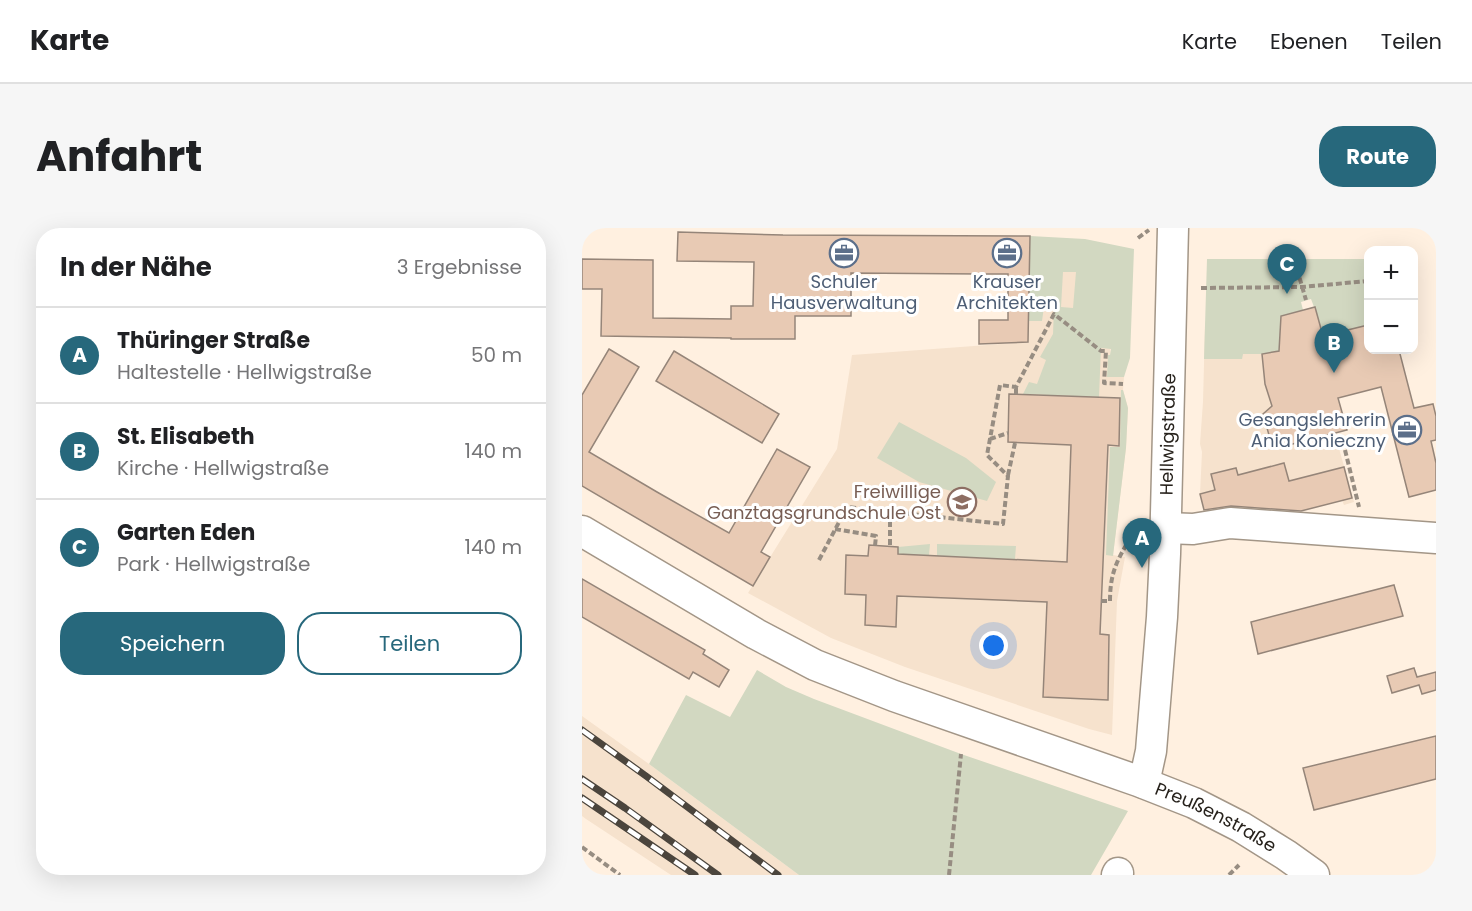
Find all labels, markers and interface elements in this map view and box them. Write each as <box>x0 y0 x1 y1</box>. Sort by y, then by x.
text: Karte <box>30 21 109 60</box>
text: Karte <box>1182 27 1237 56</box>
text: Ebenen <box>1270 27 1348 56</box>
text: Teilen <box>1381 27 1442 56</box>
button: Route <box>1319 126 1436 187</box>
text: Anfahrt <box>36 127 202 186</box>
office icon: Schuler Hausverwaltung <box>828 237 860 269</box>
office icon: Krauser Architekten <box>991 237 1023 269</box>
pin: C <box>1268 244 1306 294</box>
map controls <box>1364 246 1418 354</box>
button: + <box>1364 246 1418 300</box>
text: In der Nähe <box>60 249 212 285</box>
text: 3 Ergebnisse <box>397 253 522 281</box>
place label: Schuler Hausverwaltung <box>771 269 917 315</box>
place label: Krauser Architekten <box>956 269 1058 315</box>
button: − <box>1364 300 1418 354</box>
pin: B <box>1314 324 1353 373</box>
text: Thüringer Straße <box>117 325 310 356</box>
text: A <box>72 341 87 369</box>
text: 50 m <box>471 341 522 369</box>
text: Haltestelle · Hellwigstraße <box>117 358 372 386</box>
street label: Hellwigstraße <box>1153 373 1181 496</box>
place label: Gesangslehrerin Ania Konieczny <box>1239 407 1386 453</box>
office icon: Gesangslehrerin Ania Konieczny <box>1391 414 1423 446</box>
text: St. Elisabeth <box>117 421 255 452</box>
text: B <box>73 437 86 465</box>
text: 140 m <box>465 437 522 465</box>
text: Kirche · Hellwigstraße <box>117 454 329 482</box>
place label: Freiwillige Ganztagsgrundschule Ost <box>707 479 941 525</box>
school or university icon: Freiwillige Ganztagsgrundschule Ost <box>946 486 978 518</box>
text: Garten Eden <box>117 517 255 548</box>
pin: A <box>1122 518 1162 568</box>
text: C <box>72 533 87 561</box>
text: 140 m <box>465 533 522 561</box>
text: Park · Hellwigstraße <box>117 550 310 578</box>
button: Speichern <box>60 612 285 675</box>
button: Teilen <box>297 612 522 675</box>
your location <box>979 631 1008 660</box>
street label: Preußenstraße <box>1152 776 1281 858</box>

